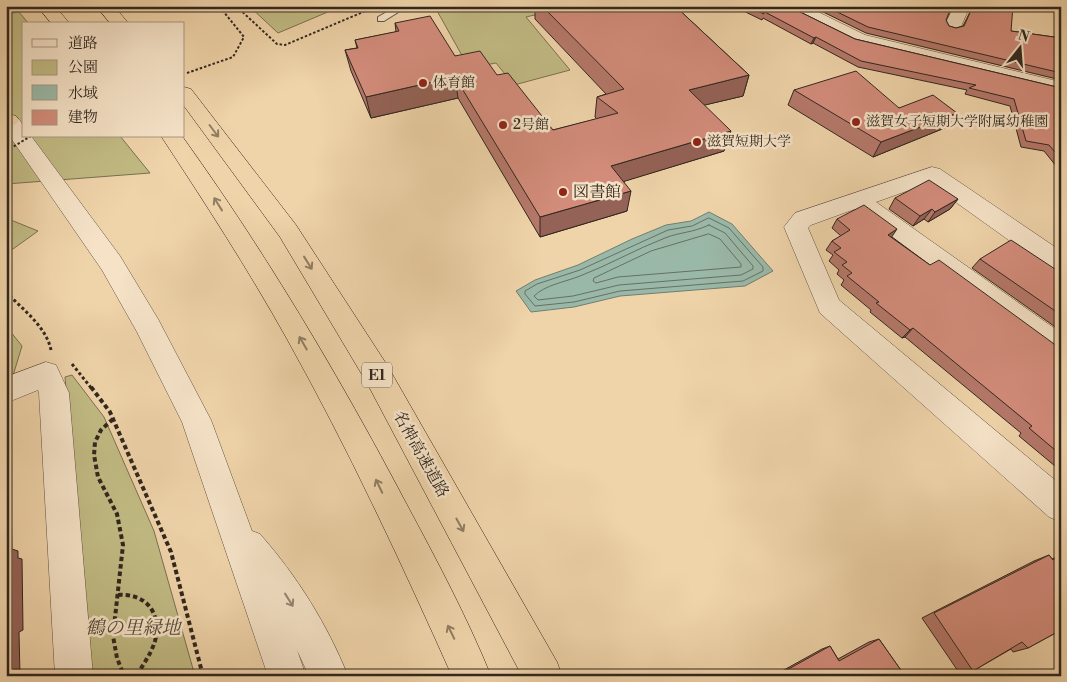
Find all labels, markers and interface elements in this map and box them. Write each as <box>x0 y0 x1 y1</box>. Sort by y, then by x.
legend <box>22 22 185 138</box>
north arrow <box>994 22 1044 72</box>
text: N <box>1016 26 1031 47</box>
text: 道路 <box>68 34 98 53</box>
text: 公園 <box>68 58 98 77</box>
place label: 体育館 <box>433 74 475 92</box>
marker: 体育館 <box>417 77 429 89</box>
text: 水域 <box>68 84 98 103</box>
text: 建物 <box>68 108 98 127</box>
place label: 滋賀女子短期大学附属幼稚園 <box>866 113 1048 131</box>
place label: 2号館 <box>513 116 549 134</box>
marker: 滋賀女子短期大学附属幼稚園 <box>850 116 862 128</box>
marker: 2号館 <box>497 119 509 131</box>
one-way arrow <box>209 124 219 138</box>
place label: 滋賀短期大学 <box>707 133 791 151</box>
marker: 滋賀短期大学 <box>691 136 703 148</box>
place label: 図書館 <box>573 182 621 202</box>
marker: 図書館 <box>557 186 569 198</box>
one-way arrow <box>212 198 222 212</box>
one-way arrow <box>304 256 314 270</box>
one-way arrow <box>297 336 307 350</box>
road number: E1 <box>362 362 392 388</box>
street label: 名神高速道路 <box>389 407 453 501</box>
one-way arrow <box>374 479 384 494</box>
one-way arrow <box>456 517 465 532</box>
one-way arrow <box>284 592 294 606</box>
park label: 鶴の里緑地 <box>85 616 182 640</box>
one-way arrow <box>446 625 455 640</box>

